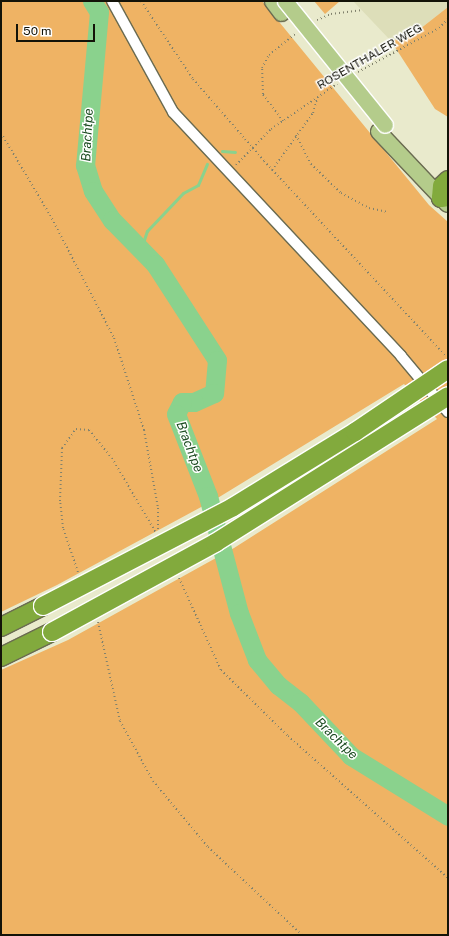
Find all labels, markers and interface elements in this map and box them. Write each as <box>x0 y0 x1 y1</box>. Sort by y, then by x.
scale bar <box>18 16 97 42</box>
street label: ROSENTHALER WEG <box>315 21 425 93</box>
text: 50 m <box>23 24 51 38</box>
water label: Brachtpe <box>79 108 97 162</box>
water label: Brachtpe <box>172 419 206 475</box>
water label: Brachtpe <box>311 715 361 763</box>

